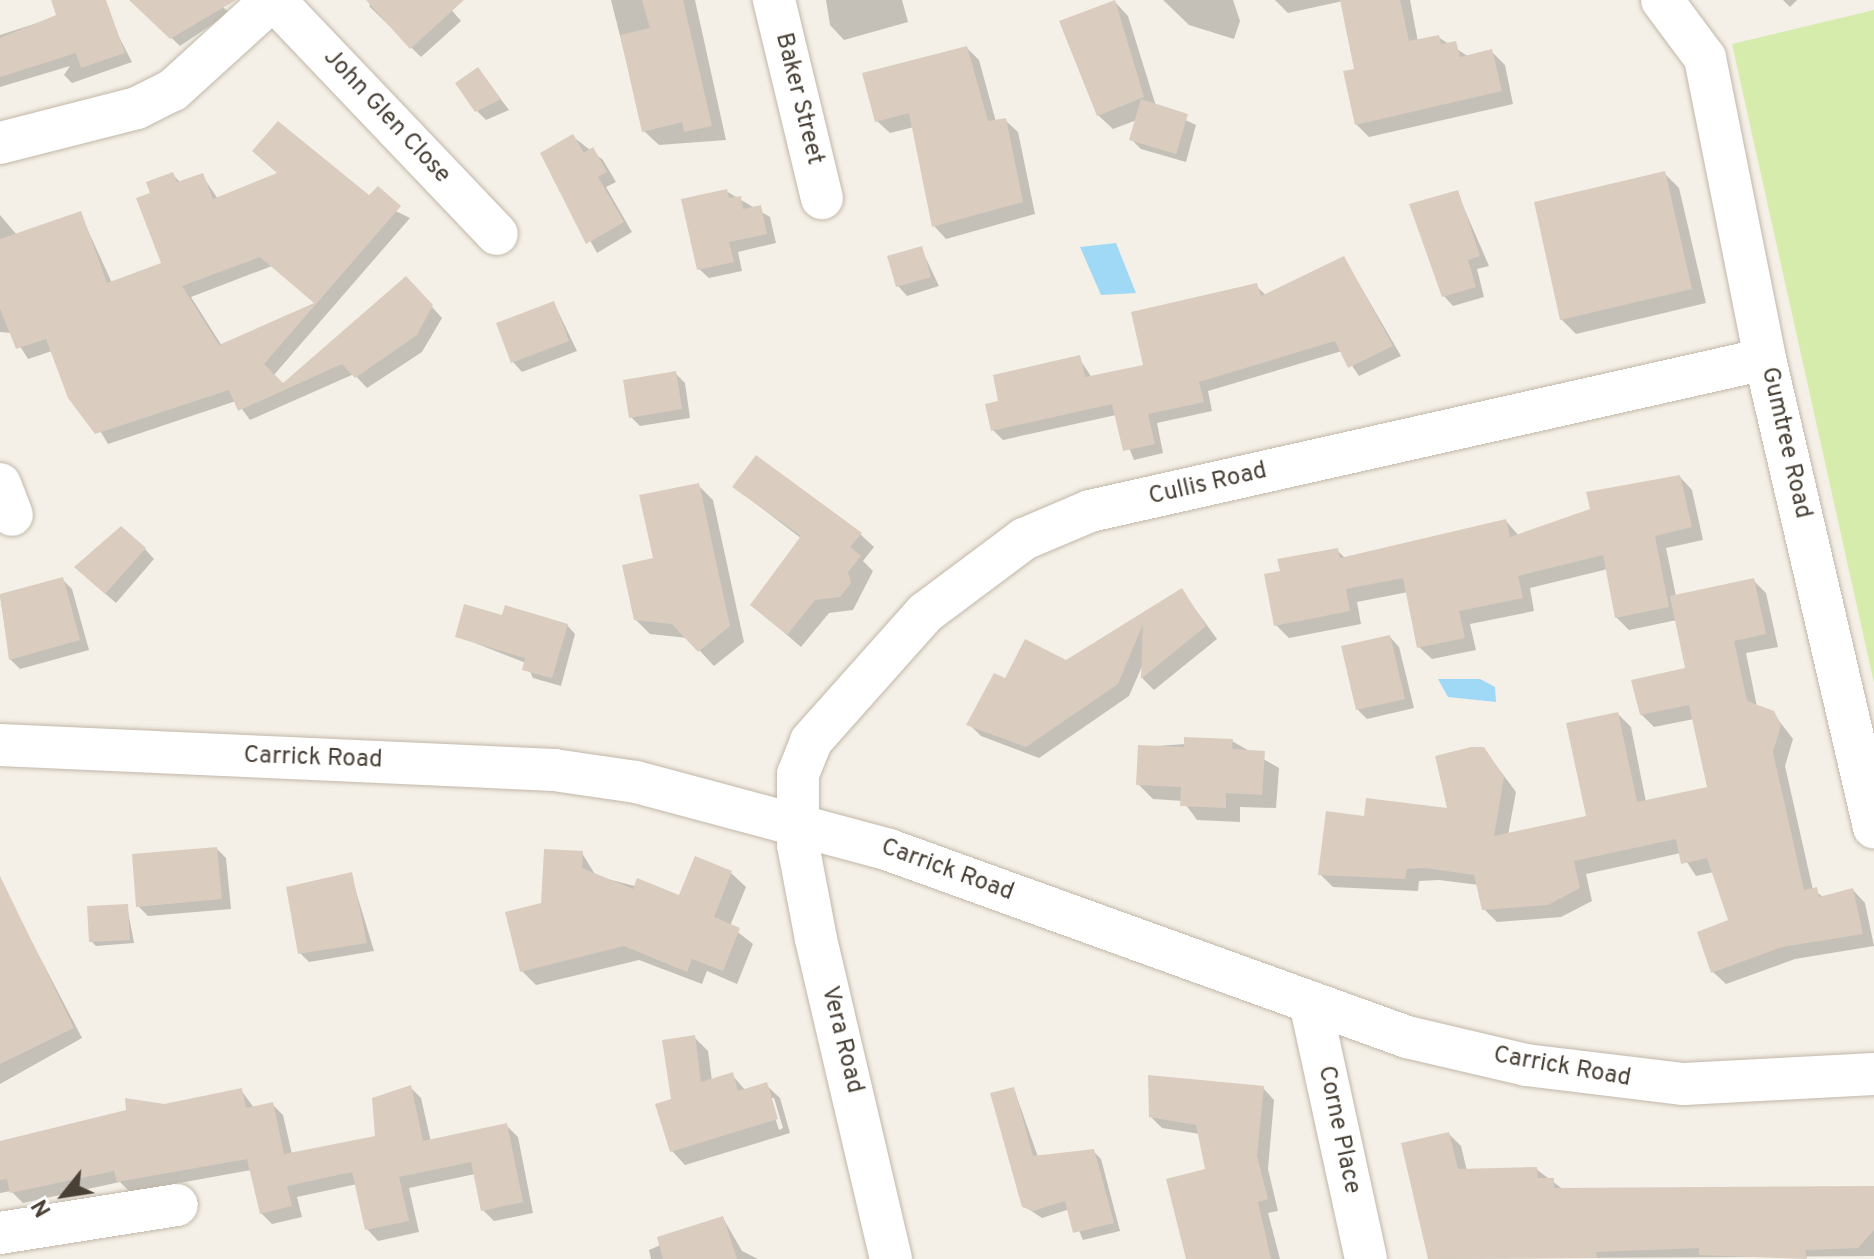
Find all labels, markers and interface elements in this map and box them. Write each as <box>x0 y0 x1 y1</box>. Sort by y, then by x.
street label: Baker Street <box>768 30 828 168</box>
street label: John Glen Close <box>316 44 456 190</box>
street label: Gumtree Road <box>1754 365 1816 521</box>
street label: Cullis Road <box>1146 457 1270 513</box>
street label: Carrick Road <box>243 742 383 776</box>
street label: Carrick Road <box>877 834 1017 908</box>
street label: Vera Road <box>814 984 868 1096</box>
street label: Carrick Road <box>1491 1042 1633 1094</box>
street label: Corne Place <box>1310 1063 1366 1197</box>
north arrow <box>24 1155 104 1235</box>
text: N <box>27 1194 58 1221</box>

